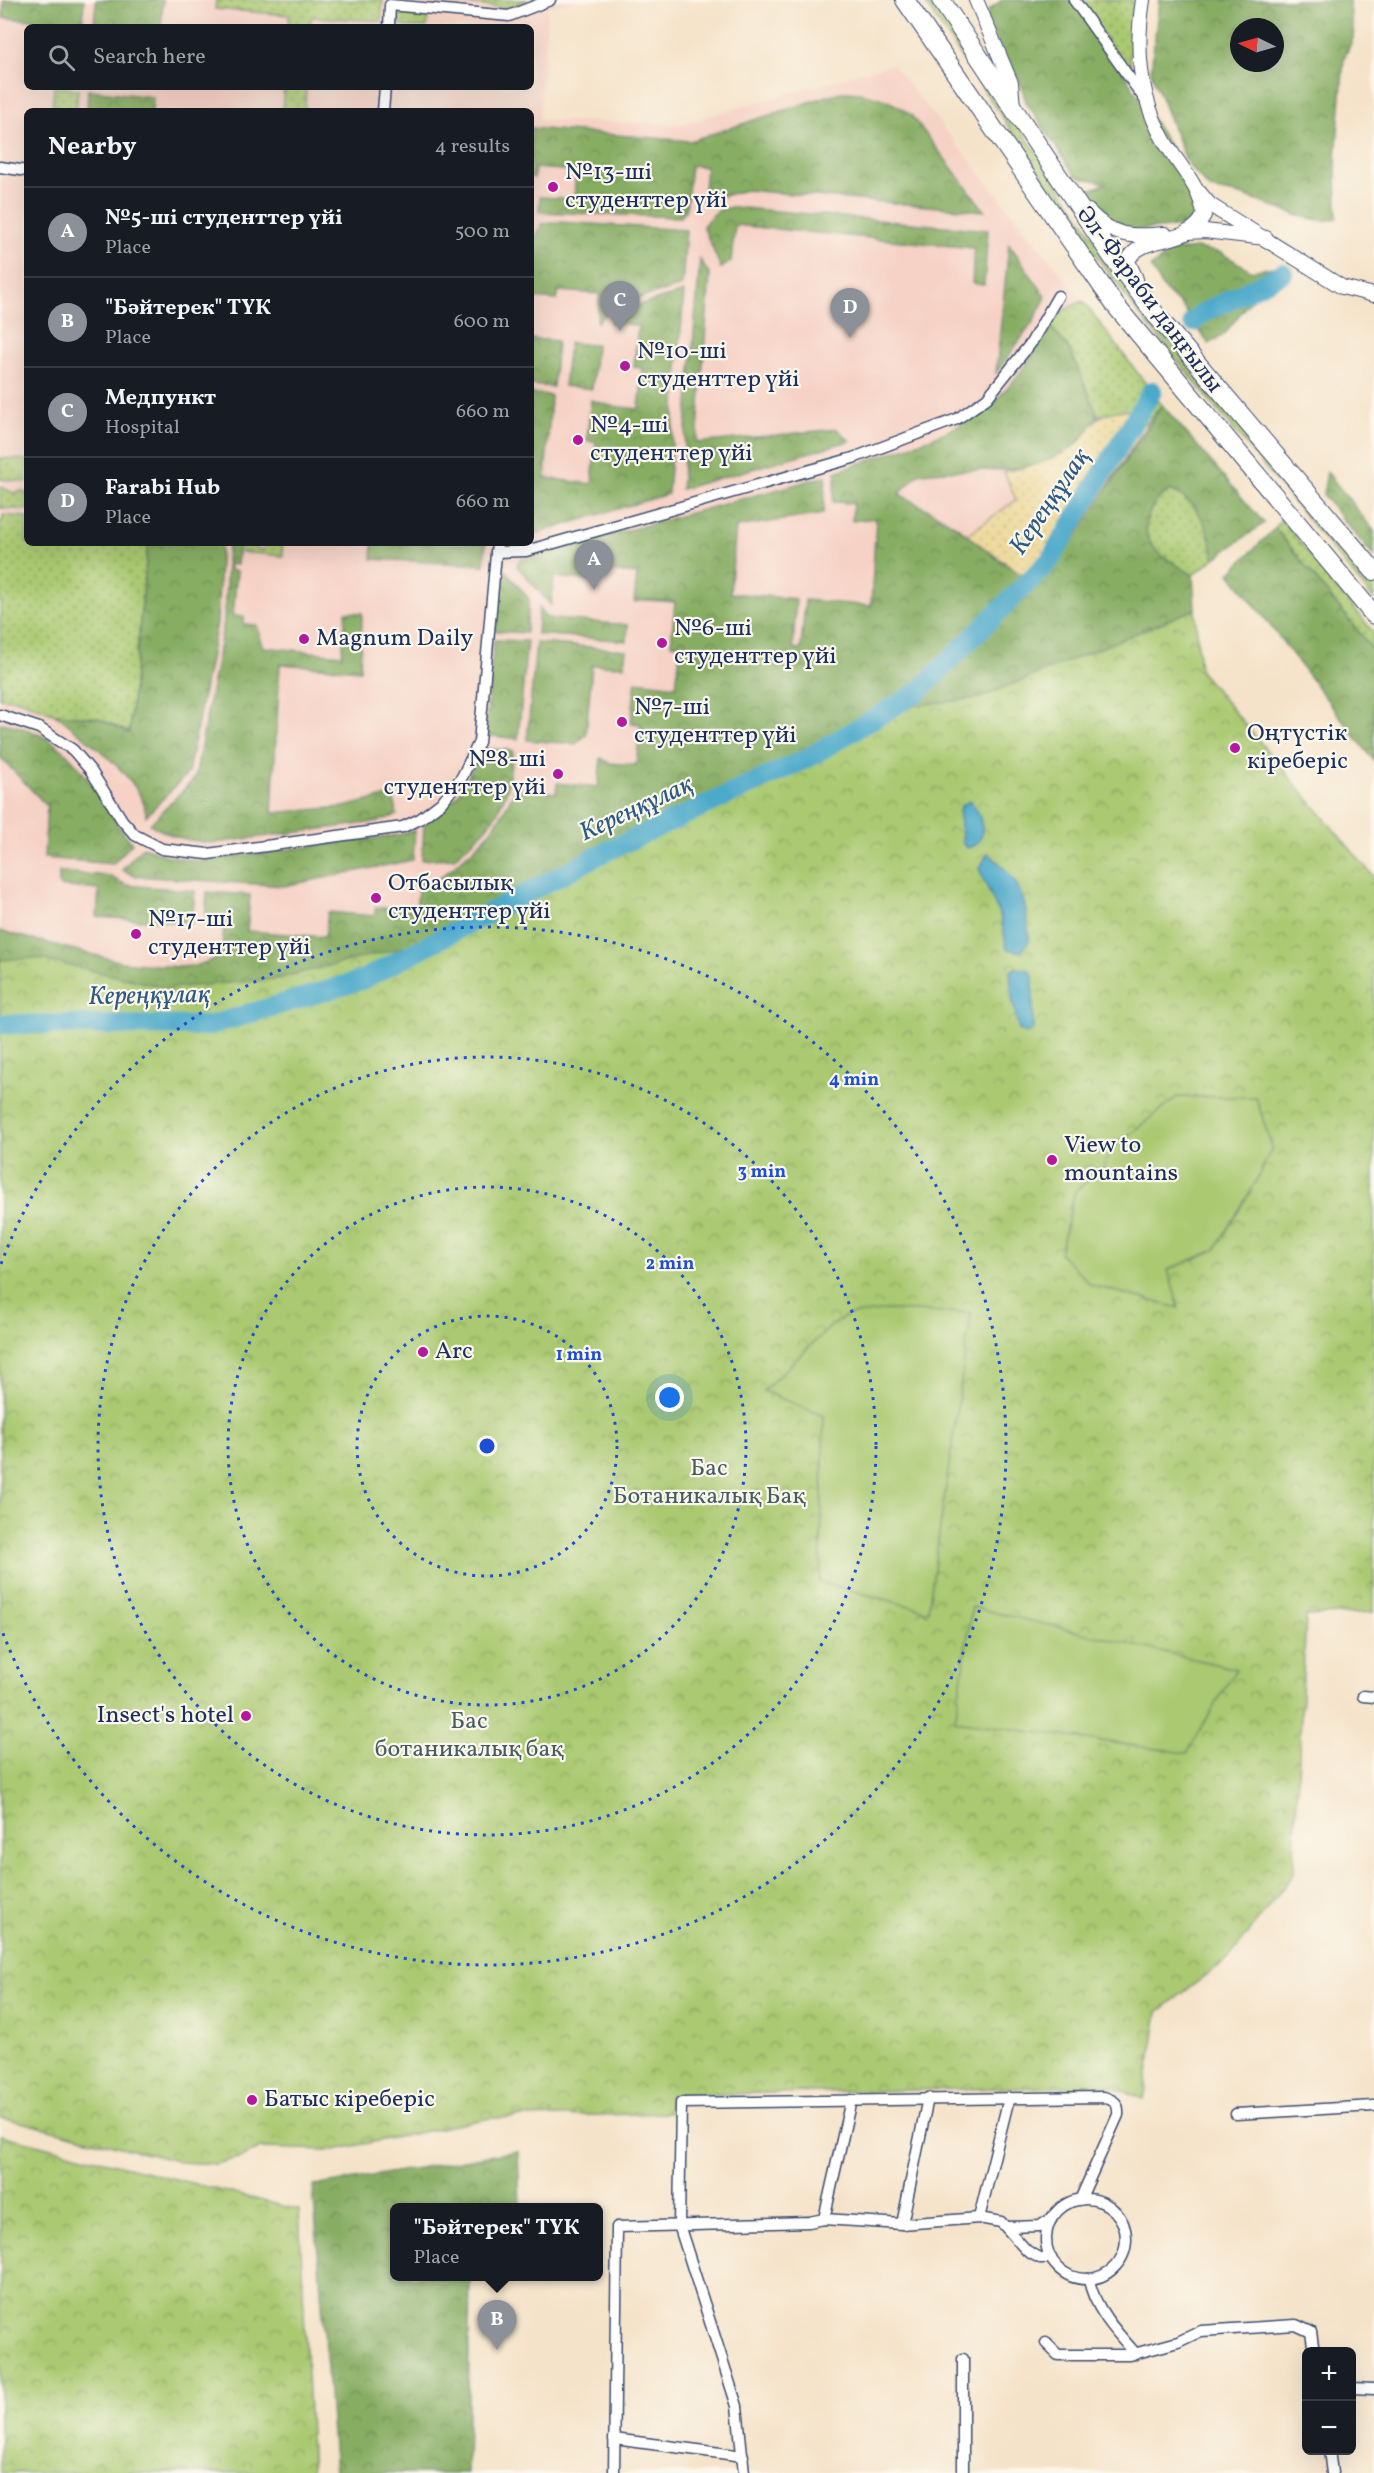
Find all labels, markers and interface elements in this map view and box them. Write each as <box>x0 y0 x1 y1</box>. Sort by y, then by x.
north arrow <box>1230 18 1284 72</box>
search box <box>24 24 534 90</box>
icon: search <box>45 41 78 74</box>
text: Search here <box>93 42 206 73</box>
text: Nearby <box>48 129 137 165</box>
text: 4 results <box>435 133 510 161</box>
place label: №13-ші студенттер үйі <box>565 156 727 218</box>
marker: №13-ші студенттер үйі <box>546 180 560 194</box>
street label: Әл-Фараби даңғылы <box>1068 200 1231 400</box>
text: №5-ші студенттер үйі <box>105 203 343 234</box>
text: A <box>60 218 75 246</box>
text: 500 m <box>455 218 510 246</box>
text: Place <box>105 234 151 262</box>
pin: C <box>600 282 640 331</box>
pin: D <box>830 288 870 338</box>
text: "Бәйтерек" ТҮК <box>105 293 271 324</box>
text: B <box>61 308 74 336</box>
text: 600 m <box>454 308 510 336</box>
text: Place <box>105 324 151 352</box>
place label: №10-ші студенттер үйі <box>637 335 799 397</box>
marker: №10-ші студенттер үйі <box>618 359 632 373</box>
text: Медпункт <box>105 383 216 414</box>
text: C <box>61 398 74 426</box>
text: 660 m <box>456 398 510 426</box>
place label: №4-ші студенттер үйі <box>590 409 752 471</box>
text: Hospital <box>105 414 180 442</box>
marker: №4-ші студенттер үйі <box>571 433 585 447</box>
water label: Кереңқұлақ <box>1001 441 1099 562</box>
text: Farabi Hub <box>105 473 220 504</box>
text: D <box>60 488 75 516</box>
text: 660 m <box>456 488 510 516</box>
text: Place <box>105 504 151 532</box>
pin: A <box>574 540 614 590</box>
place label: №6-ші студенттер үйі <box>674 612 836 674</box>
place label: Magnum Daily <box>316 622 473 656</box>
marker: Magnum Daily <box>297 632 311 646</box>
marker: №6-ші студенттер үйі <box>655 636 669 650</box>
place label: №7-ші студенттер үйі <box>634 691 796 753</box>
marker: №7-ші студенттер үйі <box>615 715 629 729</box>
place label: Оңтүстік кіреберіс <box>1247 717 1348 779</box>
marker: Оңтүстік кіреберіс <box>1228 741 1242 755</box>
place label: №8-ші студенттер үйі <box>384 743 546 805</box>
marker: №8-ші студенттер үйі <box>551 767 565 781</box>
water label: Кереңқұлақ <box>573 767 699 851</box>
place label: Отбасылық студенттер үйі <box>388 867 550 929</box>
marker: Отбасылық студенттер үйі <box>369 891 383 905</box>
place label: №17-ші студенттер үйі <box>148 903 310 965</box>
marker: №17-ші студенттер үйі <box>129 927 143 941</box>
water label: Кереңқұлақ <box>88 977 211 1015</box>
text: 4 min <box>829 1068 879 1093</box>
place label: View to mountains <box>1064 1129 1178 1191</box>
marker: View to mountains <box>1045 1153 1059 1167</box>
text: 3 min <box>738 1160 786 1185</box>
text: 2 min <box>646 1252 694 1277</box>
place label: Arc <box>435 1335 473 1369</box>
text: 1 min <box>556 1343 602 1368</box>
marker: Arc <box>416 1345 430 1359</box>
your location <box>655 1383 684 1412</box>
centre of rings <box>477 1436 497 1456</box>
park label: Бас Ботаникалық Бақ <box>613 1452 806 1514</box>
place label: Insect's hotel <box>97 1699 234 1733</box>
park label: Бас ботаникалық бақ <box>375 1705 564 1767</box>
marker: Insect's hotel <box>239 1709 253 1723</box>
place label: Батыс кіреберіс <box>264 2083 435 2117</box>
marker: Батыс кіреберіс <box>245 2093 259 2107</box>
popup <box>390 2203 603 2281</box>
text: "Бәйтерек" ТҮК <box>413 2213 580 2244</box>
text: Place <box>413 2244 459 2272</box>
pin: B <box>478 2300 516 2350</box>
map controls <box>1302 2347 1356 2455</box>
button: + <box>1302 2347 1356 2401</box>
button: − <box>1302 2401 1356 2455</box>

